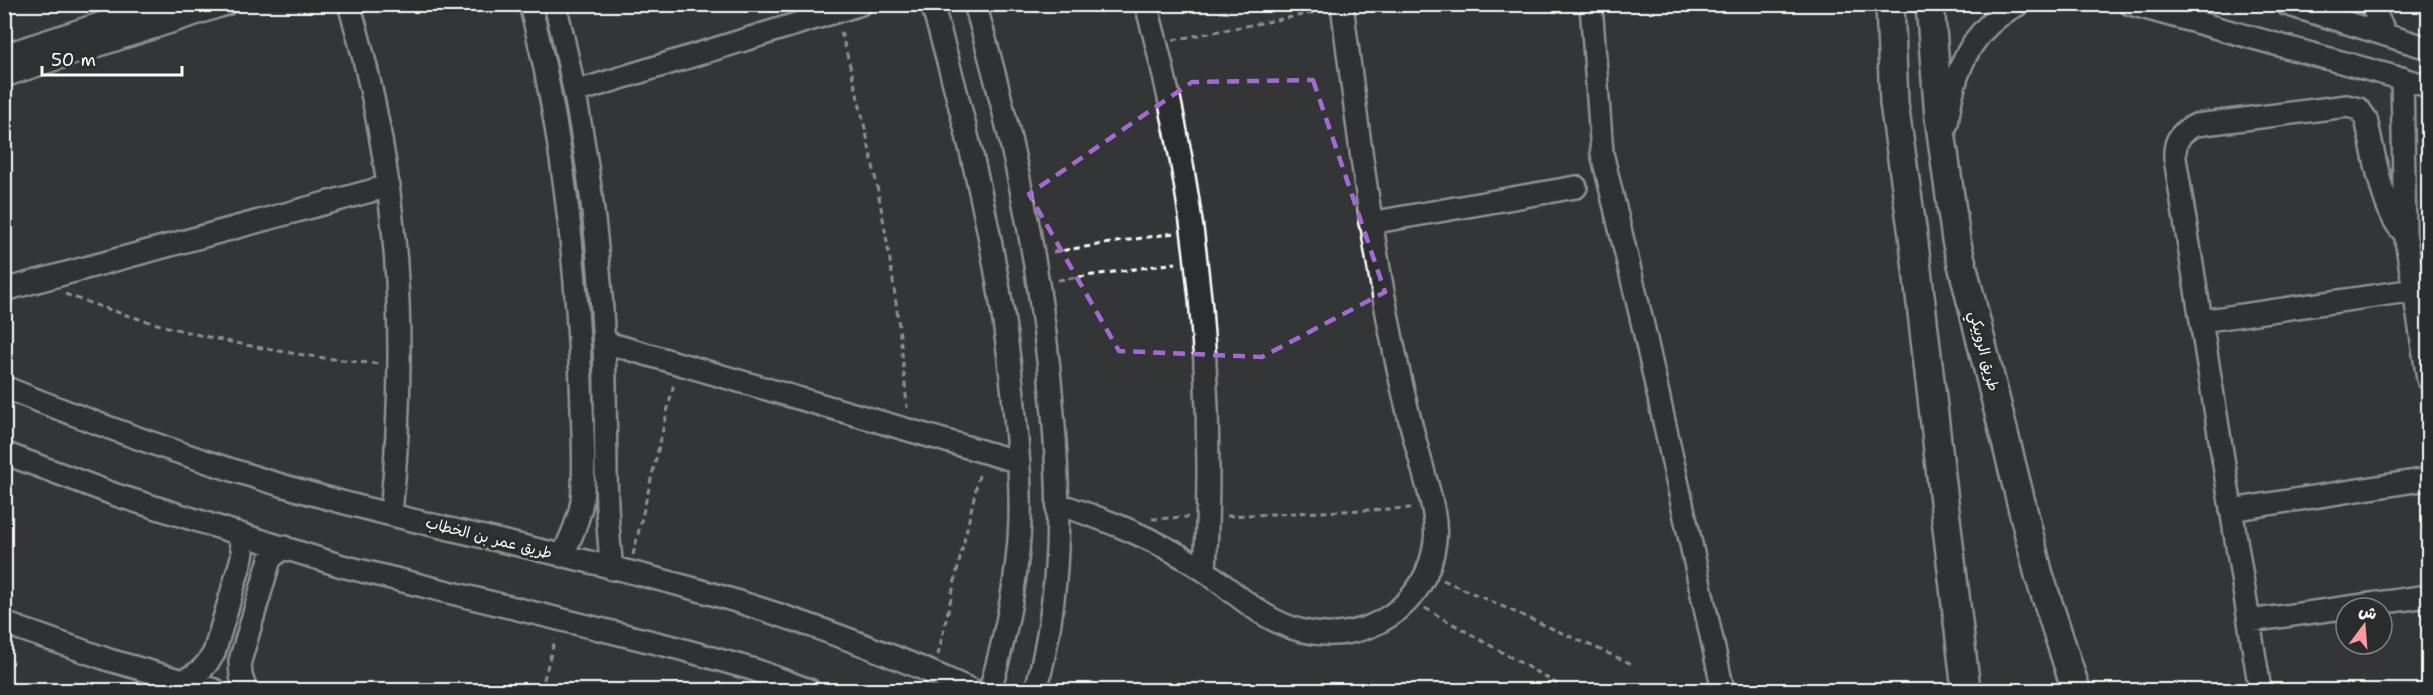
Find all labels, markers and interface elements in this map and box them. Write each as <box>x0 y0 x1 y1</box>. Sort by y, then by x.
scale bar <box>42 39 182 77</box>
text: 50 m <box>51 48 96 72</box>
street label: طريق الروبيكي <box>1961 309 2004 394</box>
street label: طريق عمر بن الخطاب <box>423 513 555 563</box>
north arrow <box>2334 596 2394 656</box>
text: ش <box>2357 600 2379 625</box>

